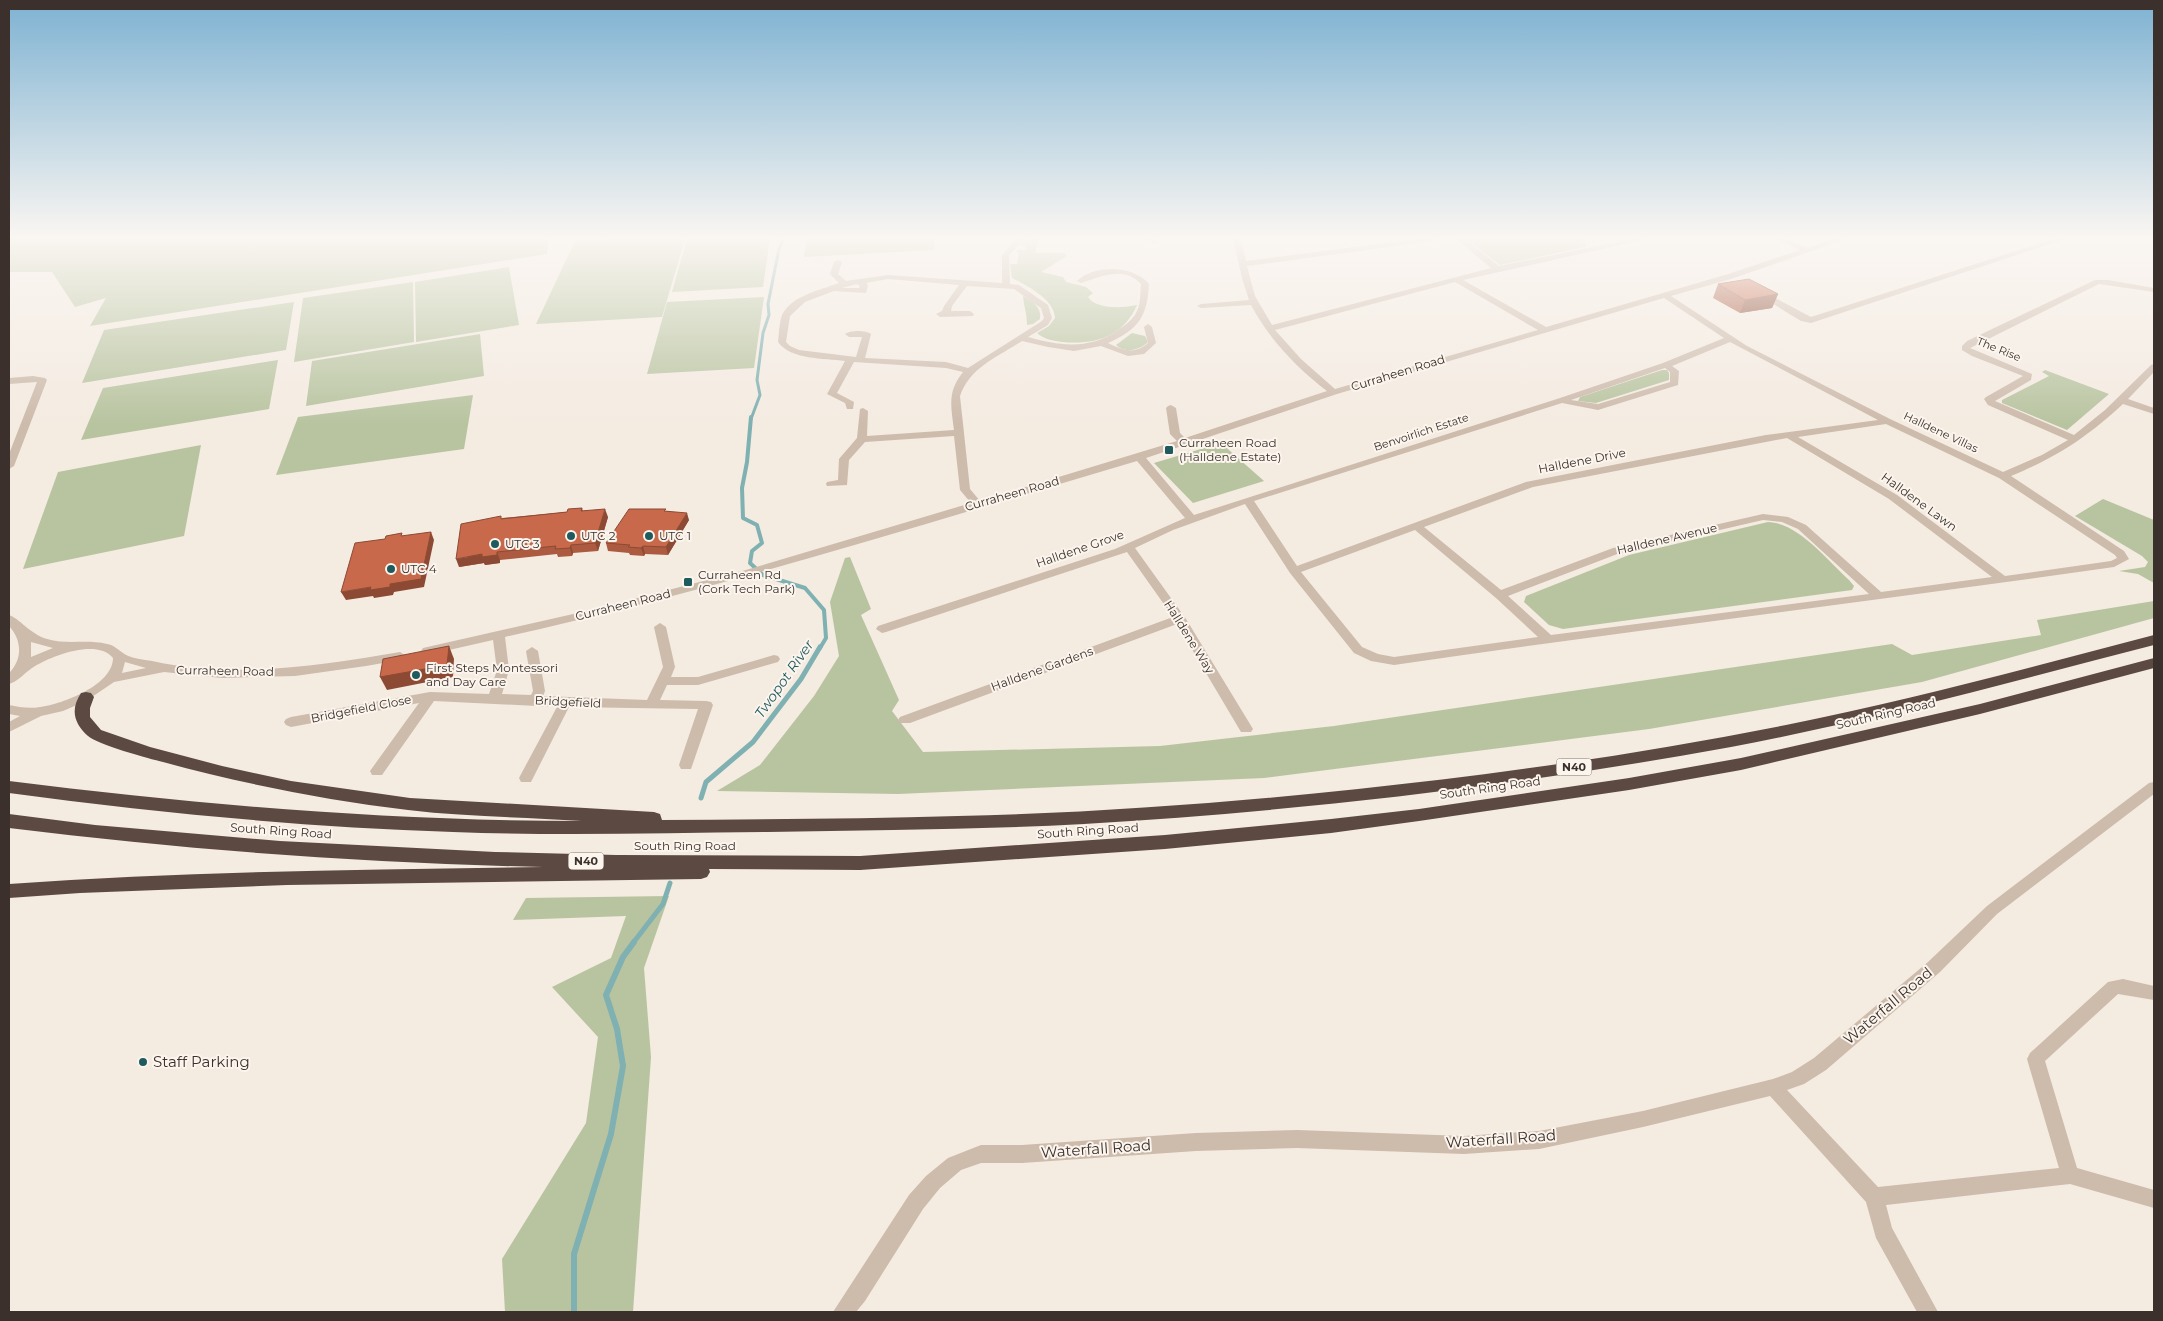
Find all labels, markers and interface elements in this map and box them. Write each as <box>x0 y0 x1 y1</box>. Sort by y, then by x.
street label: The Rise <box>1975 334 2023 364</box>
street label: Curraheen Road <box>1349 351 1447 394</box>
street label: Halldene Villas <box>1901 409 1981 456</box>
street label: Benvoirlich Estate <box>1372 410 1471 454</box>
place label: Curraheen Road (Halldene Estate) <box>1179 435 1281 464</box>
marker: Curraheen Road (Halldene Estate) <box>1163 444 1175 456</box>
street label: Halldene Drive <box>1537 445 1627 476</box>
street label: Halldene Lawn <box>1879 469 1960 534</box>
street label: Curraheen Road <box>963 473 1061 514</box>
street label: Halldene Avenue <box>1615 520 1718 557</box>
street label: Halldene Grove <box>1034 526 1126 571</box>
place label: UTC 2 <box>581 528 616 543</box>
place label: UTC 1 <box>659 528 691 543</box>
marker: UTC 2 <box>565 530 577 542</box>
marker: UTC 1 <box>643 530 655 542</box>
place label: UTC 3 <box>505 536 540 551</box>
marker: UTC 3 <box>489 538 501 550</box>
place label: UTC 4 <box>401 561 437 576</box>
marker: UTC 4 <box>385 563 397 575</box>
place label: Curraheen Rd (Cork Tech Park) <box>698 567 796 596</box>
marker: Curraheen Rd (Cork Tech Park) <box>682 576 694 588</box>
street label: Curraheen Road <box>574 585 672 624</box>
street label: Halldene Way <box>1161 597 1218 676</box>
water label: Twopot River <box>750 636 818 722</box>
street label: Halldene Gardens <box>989 643 1095 694</box>
place label: First Steps Montessori and Day Care <box>426 660 558 689</box>
street label: Curraheen Road <box>176 662 274 679</box>
marker: First Steps Montessori and Day Care <box>410 669 422 681</box>
street label: Bridgefield Close <box>309 691 412 726</box>
street label: Bridgefield <box>534 692 602 711</box>
street label: South Ring Road <box>1835 695 1937 732</box>
road number: N40 <box>1556 759 1592 776</box>
street label: South Ring Road <box>1438 773 1541 802</box>
street label: South Ring Road <box>230 819 332 842</box>
street label: South Ring Road <box>1037 819 1139 842</box>
street label: South Ring Road <box>634 838 736 853</box>
road number: N40 <box>568 852 604 869</box>
street label: Waterfall Road <box>1839 963 1936 1048</box>
place label: Staff Parking <box>153 1052 250 1071</box>
marker: Staff Parking <box>137 1056 149 1068</box>
street label: Waterfall Road <box>1445 1125 1557 1152</box>
street label: Waterfall Road <box>1040 1135 1152 1162</box>

